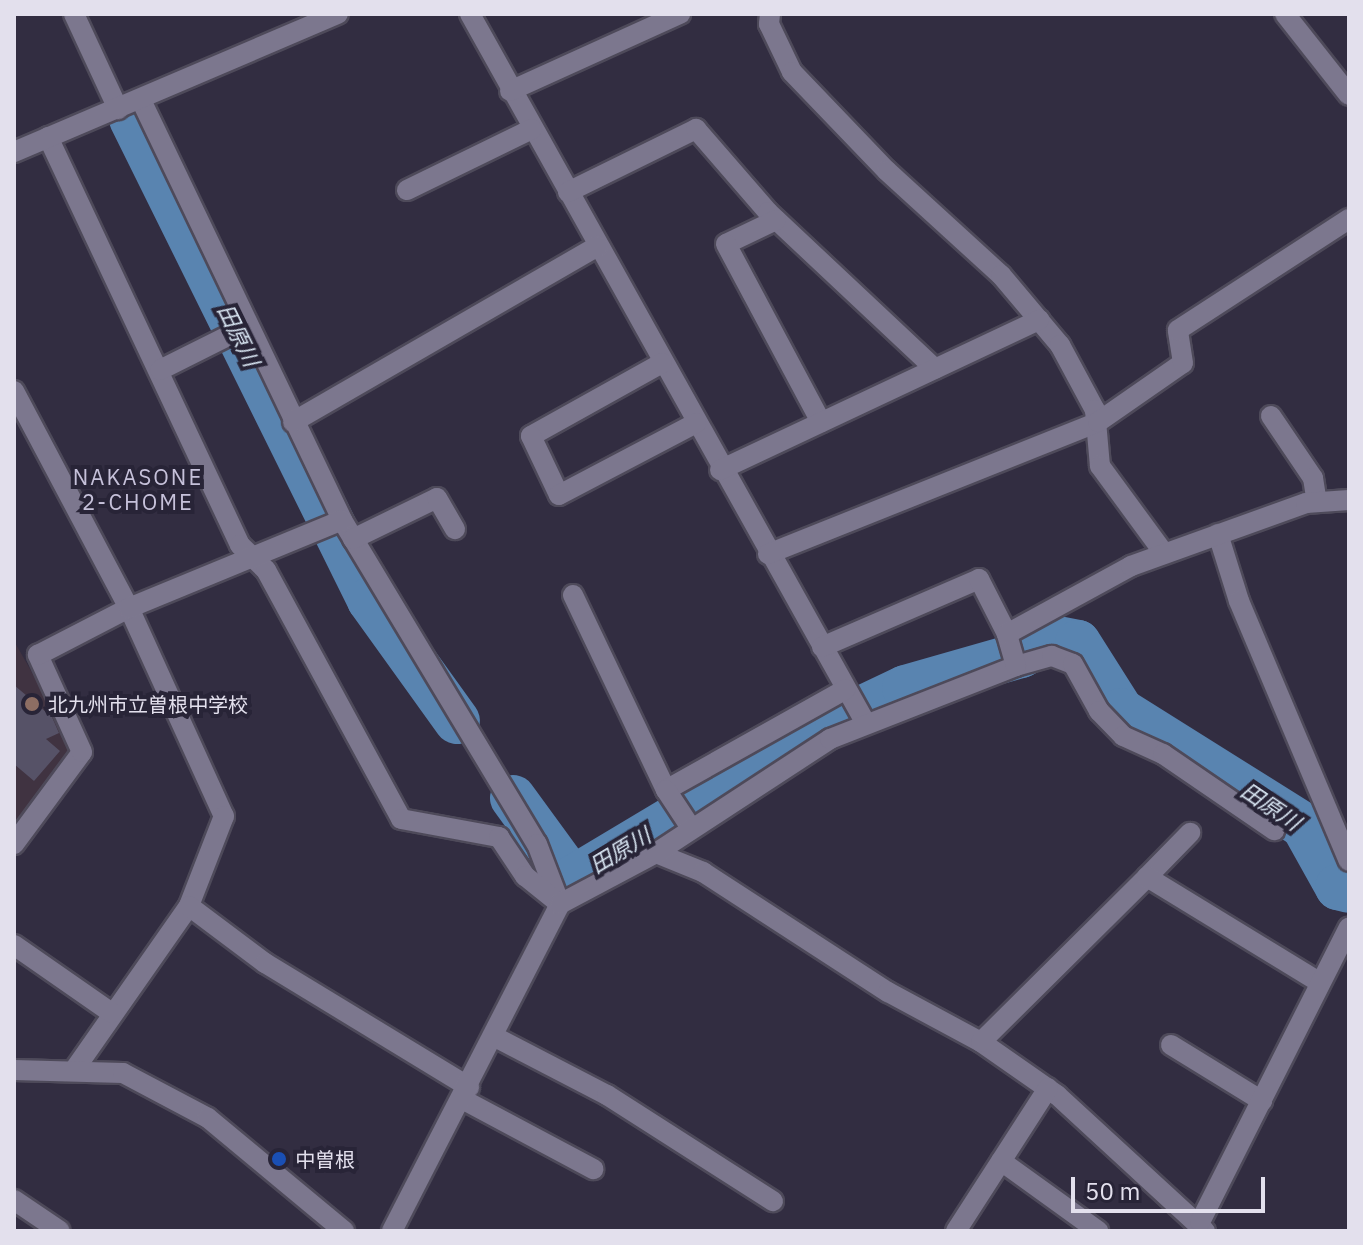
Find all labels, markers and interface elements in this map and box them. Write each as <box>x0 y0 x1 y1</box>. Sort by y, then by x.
water label: 田原川 <box>213 300 265 370</box>
district label: NAKASONE 2-CHOME <box>73 463 203 514</box>
place label: 北九州市立曽根中学校 <box>48 692 248 716</box>
marker: 北九州市立曽根中学校 <box>23 695 41 713</box>
water label: 田原川 <box>1236 777 1306 835</box>
water label: 田原川 <box>585 822 655 878</box>
place label: 中曽根 <box>295 1147 355 1171</box>
marker: 中曽根 <box>270 1150 288 1168</box>
scale bar <box>1075 1161 1269 1211</box>
text: 50 m <box>1085 1175 1140 1207</box>

